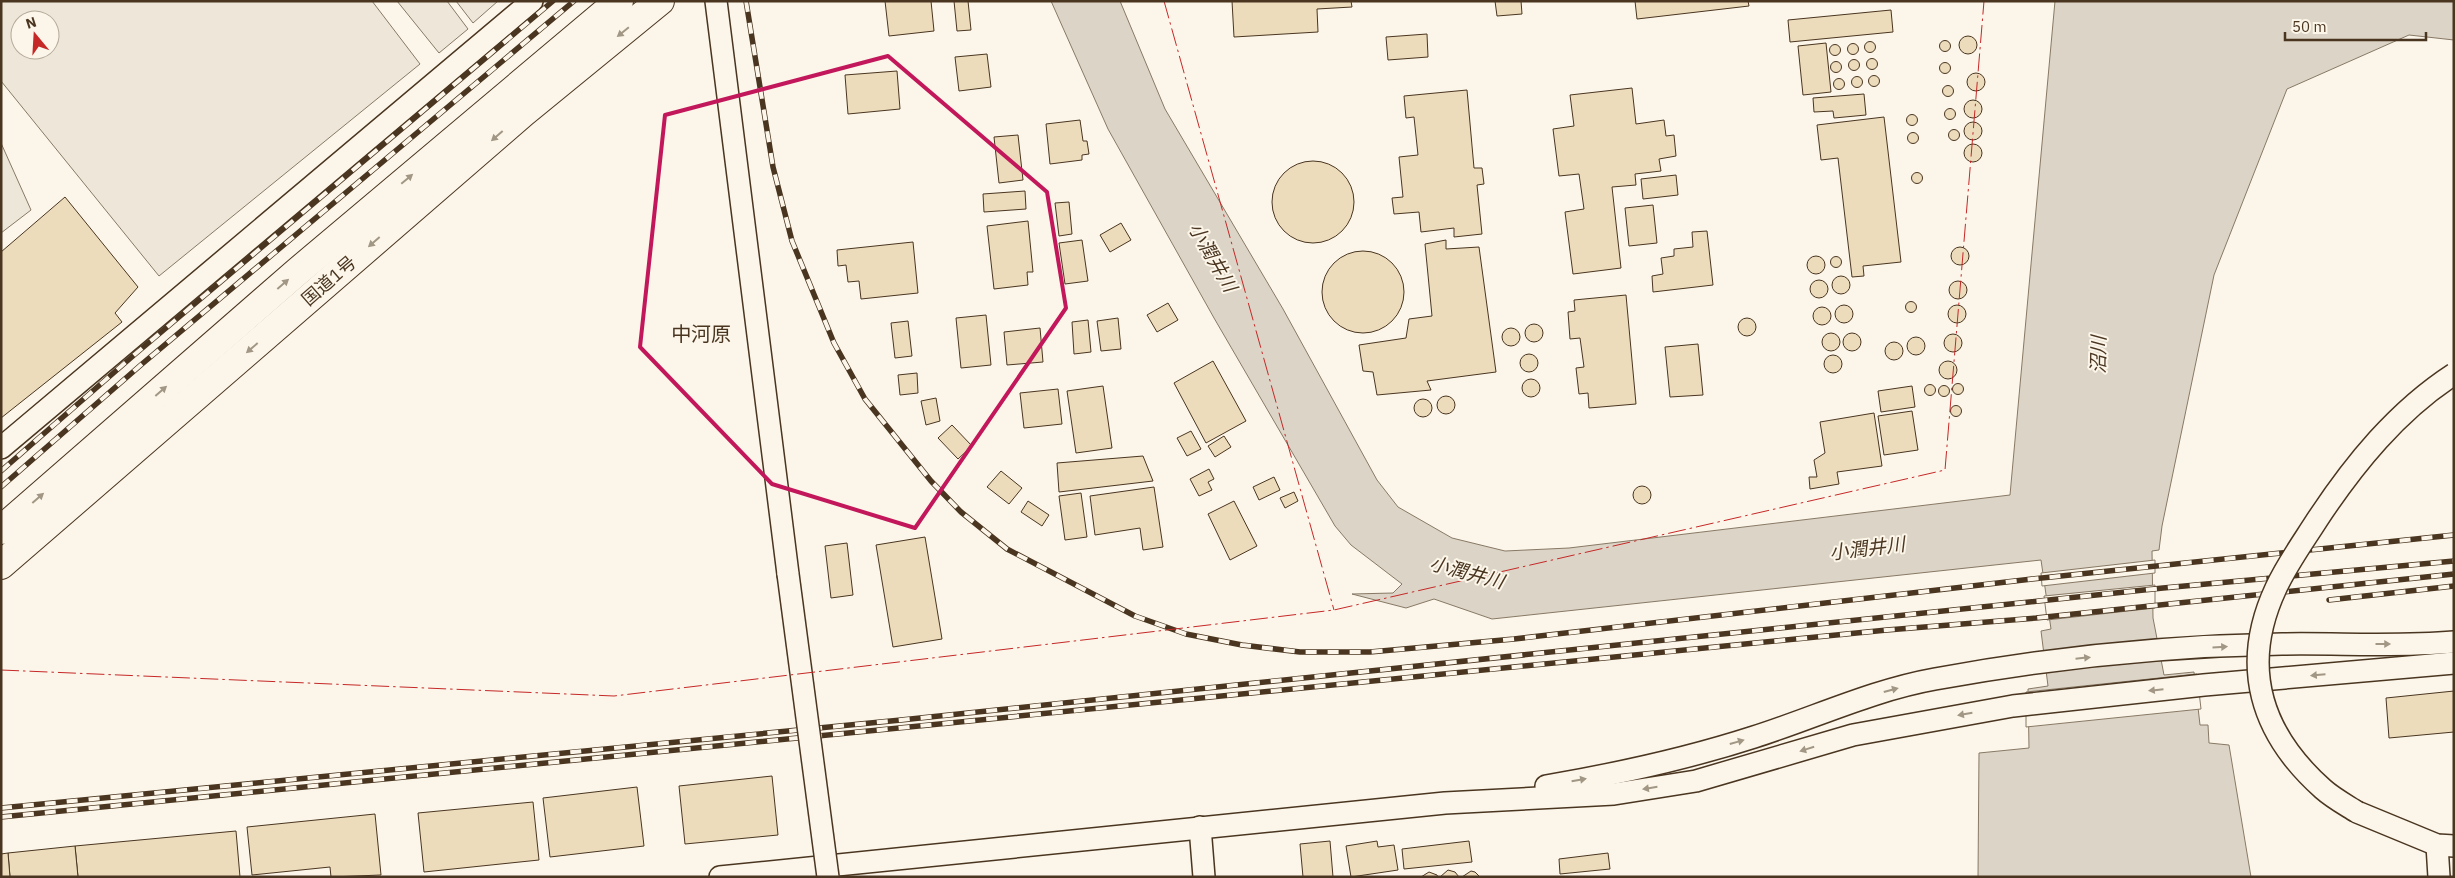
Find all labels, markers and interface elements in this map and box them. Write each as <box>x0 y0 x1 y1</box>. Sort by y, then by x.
north arrow <box>10 10 60 60</box>
scale bar <box>2285 10 2426 42</box>
text: N <box>23 13 39 33</box>
text: 50 m <box>2292 17 2327 36</box>
one-way arrow <box>616 27 629 38</box>
one-way arrow <box>491 130 504 141</box>
one-way arrow <box>401 174 413 185</box>
water label: 小潤井川 <box>1184 218 1243 298</box>
one-way arrow <box>369 236 381 248</box>
street label: 国道1号 <box>297 251 361 311</box>
one-way arrow <box>277 279 289 290</box>
district label: 中河原 <box>671 320 731 347</box>
water label: 沼川 <box>2086 334 2110 374</box>
one-way arrow <box>245 343 258 354</box>
one-way arrow <box>154 385 166 397</box>
one-way arrow <box>31 492 44 503</box>
water label: 小潤井川 <box>1828 531 1908 565</box>
water label: 小潤井川 <box>1427 551 1509 594</box>
one-way arrow <box>2375 640 2391 648</box>
one-way arrow <box>2212 643 2228 651</box>
one-way arrow <box>2075 654 2091 662</box>
one-way arrow <box>2310 671 2326 679</box>
one-way arrow <box>1884 686 1899 694</box>
one-way arrow <box>2147 686 2163 694</box>
one-way arrow <box>1957 711 1973 719</box>
one-way arrow <box>1729 738 1745 746</box>
one-way arrow <box>1799 746 1814 754</box>
one-way arrow <box>1572 776 1588 784</box>
one-way arrow <box>1641 785 1657 793</box>

